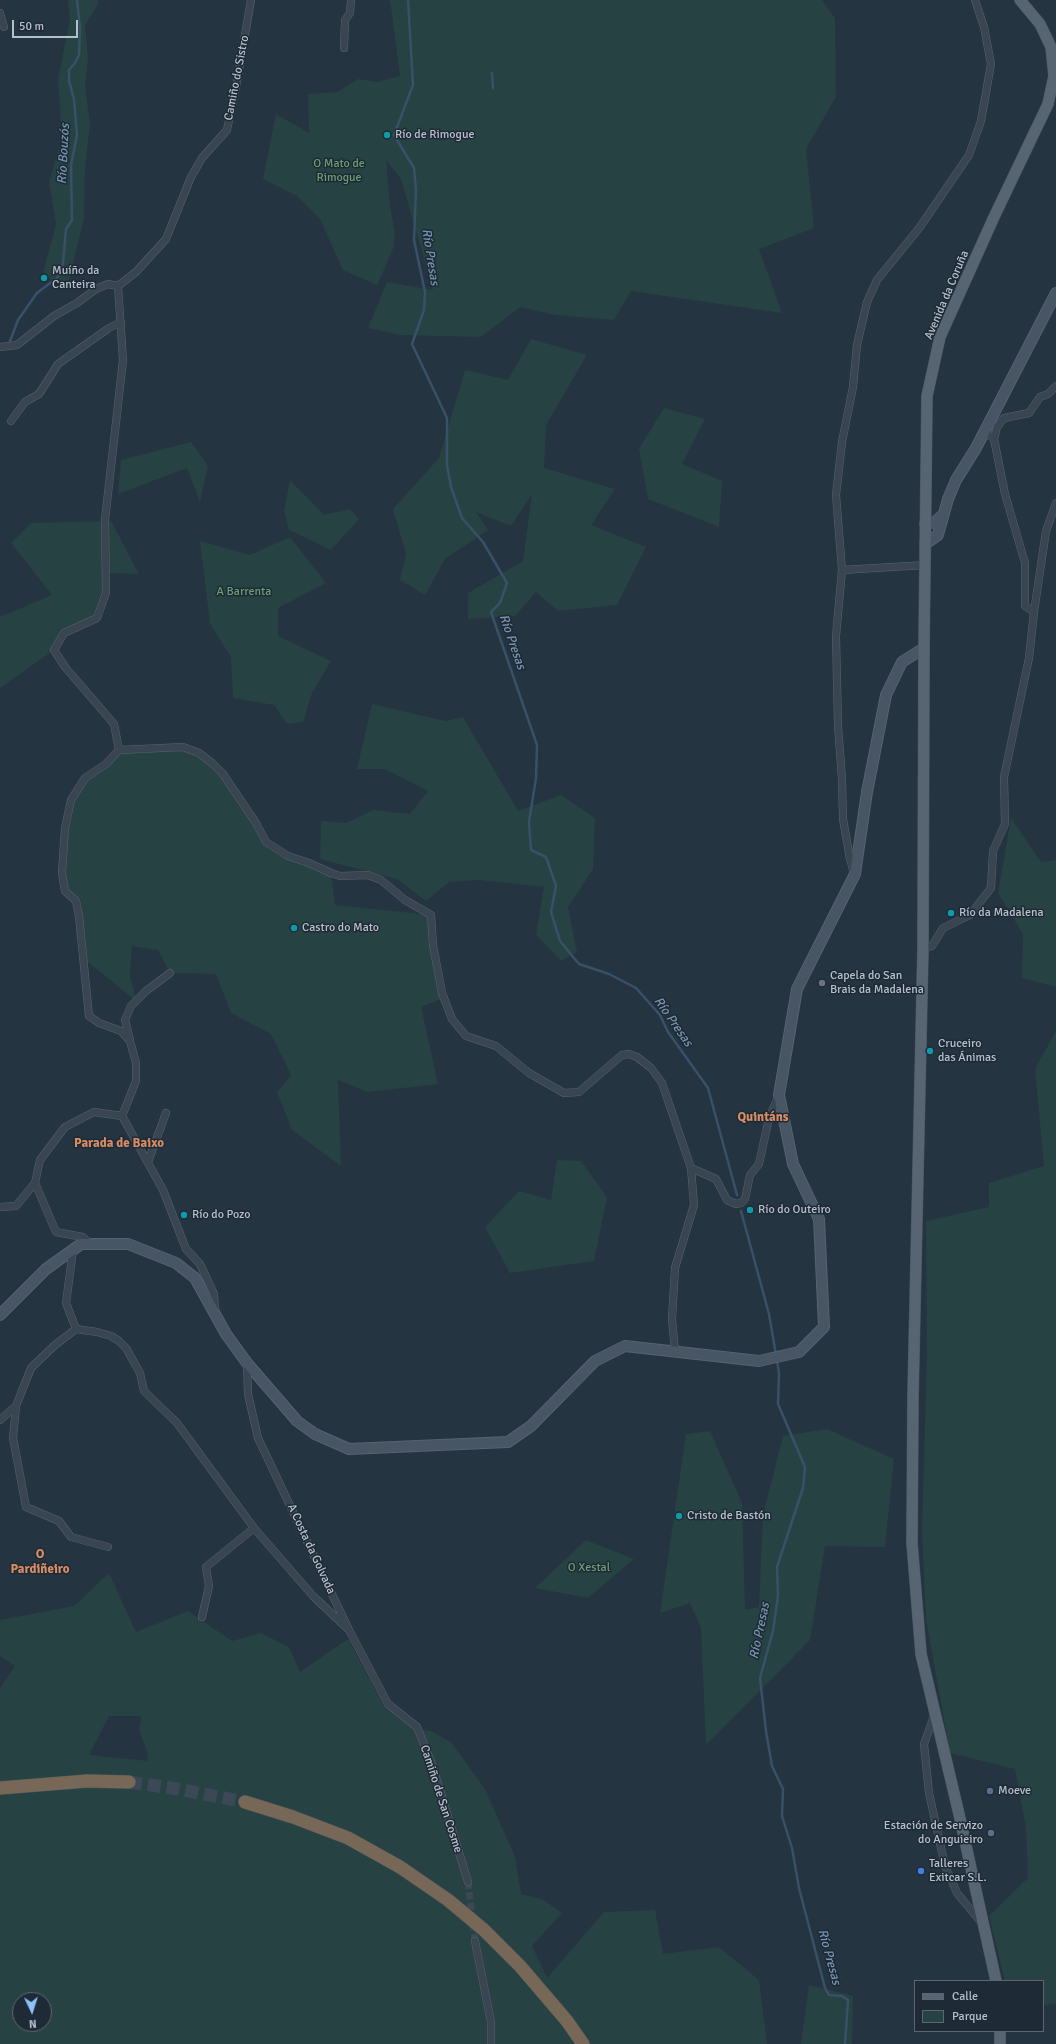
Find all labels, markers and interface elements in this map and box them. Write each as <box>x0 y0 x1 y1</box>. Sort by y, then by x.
scale bar <box>14 12 80 38</box>
text: 50 m <box>19 19 44 34</box>
street label: Camiño do Sistro <box>222 34 252 122</box>
water label: Río Bouzós <box>55 123 73 185</box>
place label: Río de Rimogue <box>395 128 474 142</box>
marker: Río de Rimogue <box>382 130 392 140</box>
park label: O Mato de Rimogue <box>313 157 365 185</box>
water label: Río Presas <box>418 228 442 286</box>
street label: Avenida da Coruña <box>922 248 972 342</box>
place label: Muíño da Canteira <box>52 264 99 292</box>
marker: Muíño da Canteira <box>39 273 49 283</box>
park label: A Barrenta <box>217 585 271 599</box>
water label: Río Presas <box>495 612 529 672</box>
place label: Río da Madalena <box>959 906 1044 920</box>
marker: Río da Madalena <box>946 908 956 918</box>
place label: Castro do Mato <box>302 921 379 935</box>
marker: Castro do Mato <box>289 923 299 933</box>
place label: Capela do San Brais da Madalena <box>830 969 924 997</box>
marker: Capela do San Brais da Madalena <box>817 978 827 988</box>
water label: Río Presas <box>650 994 696 1050</box>
place label: Cruceiro das Ánimas <box>938 1037 996 1065</box>
marker: Cruceiro das Ánimas <box>925 1046 935 1056</box>
district label: Quintáns <box>737 1110 789 1126</box>
district label: Parada de Baixo <box>74 1136 164 1152</box>
place label: Río do Outeiro <box>758 1203 831 1217</box>
marker: Río do Outeiro <box>745 1205 755 1215</box>
place label: Río do Pozo <box>192 1208 251 1222</box>
marker: Río do Pozo <box>179 1210 189 1220</box>
street label: A Costa da Golvada <box>284 1502 338 1596</box>
place label: Cristo de Bastón <box>687 1509 771 1523</box>
marker: Cristo de Bastón <box>674 1511 684 1521</box>
district label: O Pardiñeiro <box>10 1547 70 1578</box>
park label: O Xestal <box>568 1561 610 1575</box>
water label: Río Presas <box>746 1601 774 1661</box>
street label: Camiño de San Cosme <box>417 1743 465 1855</box>
place label: Moeve <box>998 1784 1031 1798</box>
marker: Moeve <box>985 1786 995 1796</box>
place label: Estación de Servizo do Anguieiro <box>884 1819 983 1847</box>
marker: Estación de Servizo do Anguieiro <box>986 1828 996 1838</box>
place label: Talleres Exitcar S.L. <box>929 1857 987 1885</box>
marker: Talleres Exitcar S.L. <box>916 1866 926 1876</box>
water label: Río Presas <box>814 1927 844 1987</box>
legend <box>914 1980 1044 2032</box>
text: Calle <box>952 1989 978 2004</box>
north arrow <box>12 1992 52 2032</box>
text: Parque <box>952 2009 988 2024</box>
text: N <box>29 2017 37 2030</box>

